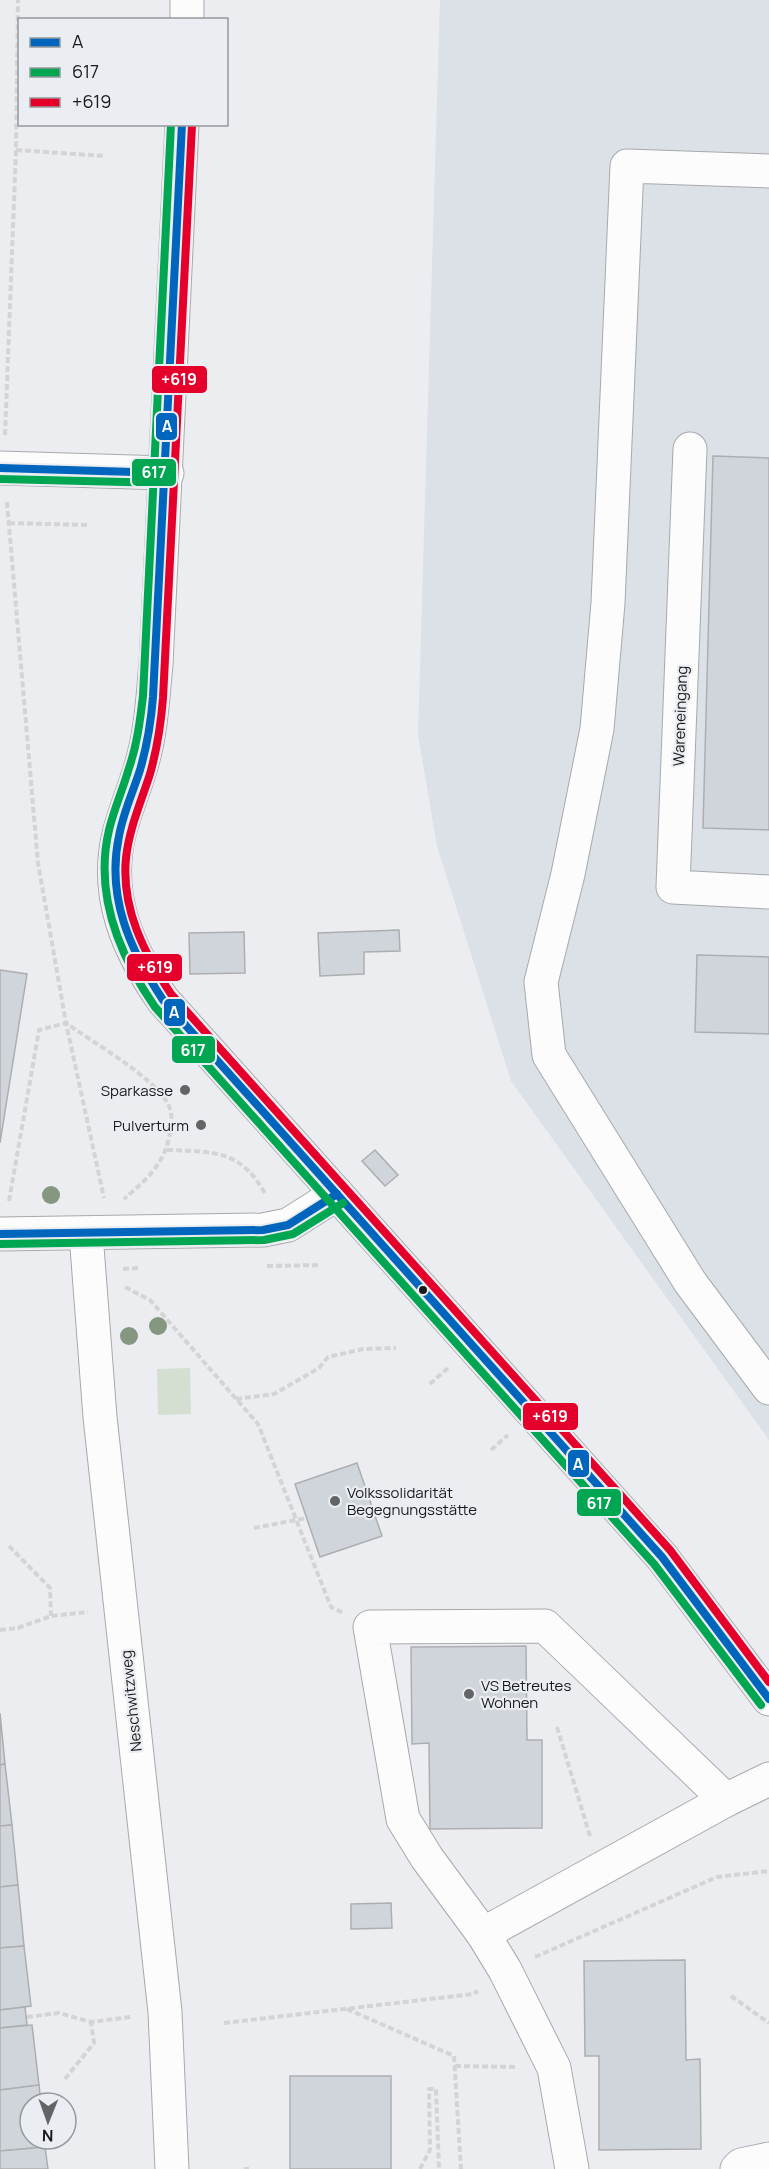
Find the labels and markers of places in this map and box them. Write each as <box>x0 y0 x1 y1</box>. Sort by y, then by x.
place label: Sparkasse <box>101 1080 173 1101</box>
marker: Sparkasse <box>178 1083 192 1097</box>
place label: Pulverturm <box>113 1115 189 1136</box>
marker: Pulverturm <box>194 1118 208 1132</box>
unlabelled marker <box>417 1284 429 1296</box>
place label: Volkssolidarität Begegnungsstätte <box>347 1482 477 1520</box>
marker: Volkssolidarität Begegnungsstätte <box>328 1494 342 1508</box>
place label: VS Betreutes Wohnen <box>481 1675 571 1713</box>
marker: VS Betreutes Wohnen <box>462 1687 476 1701</box>

